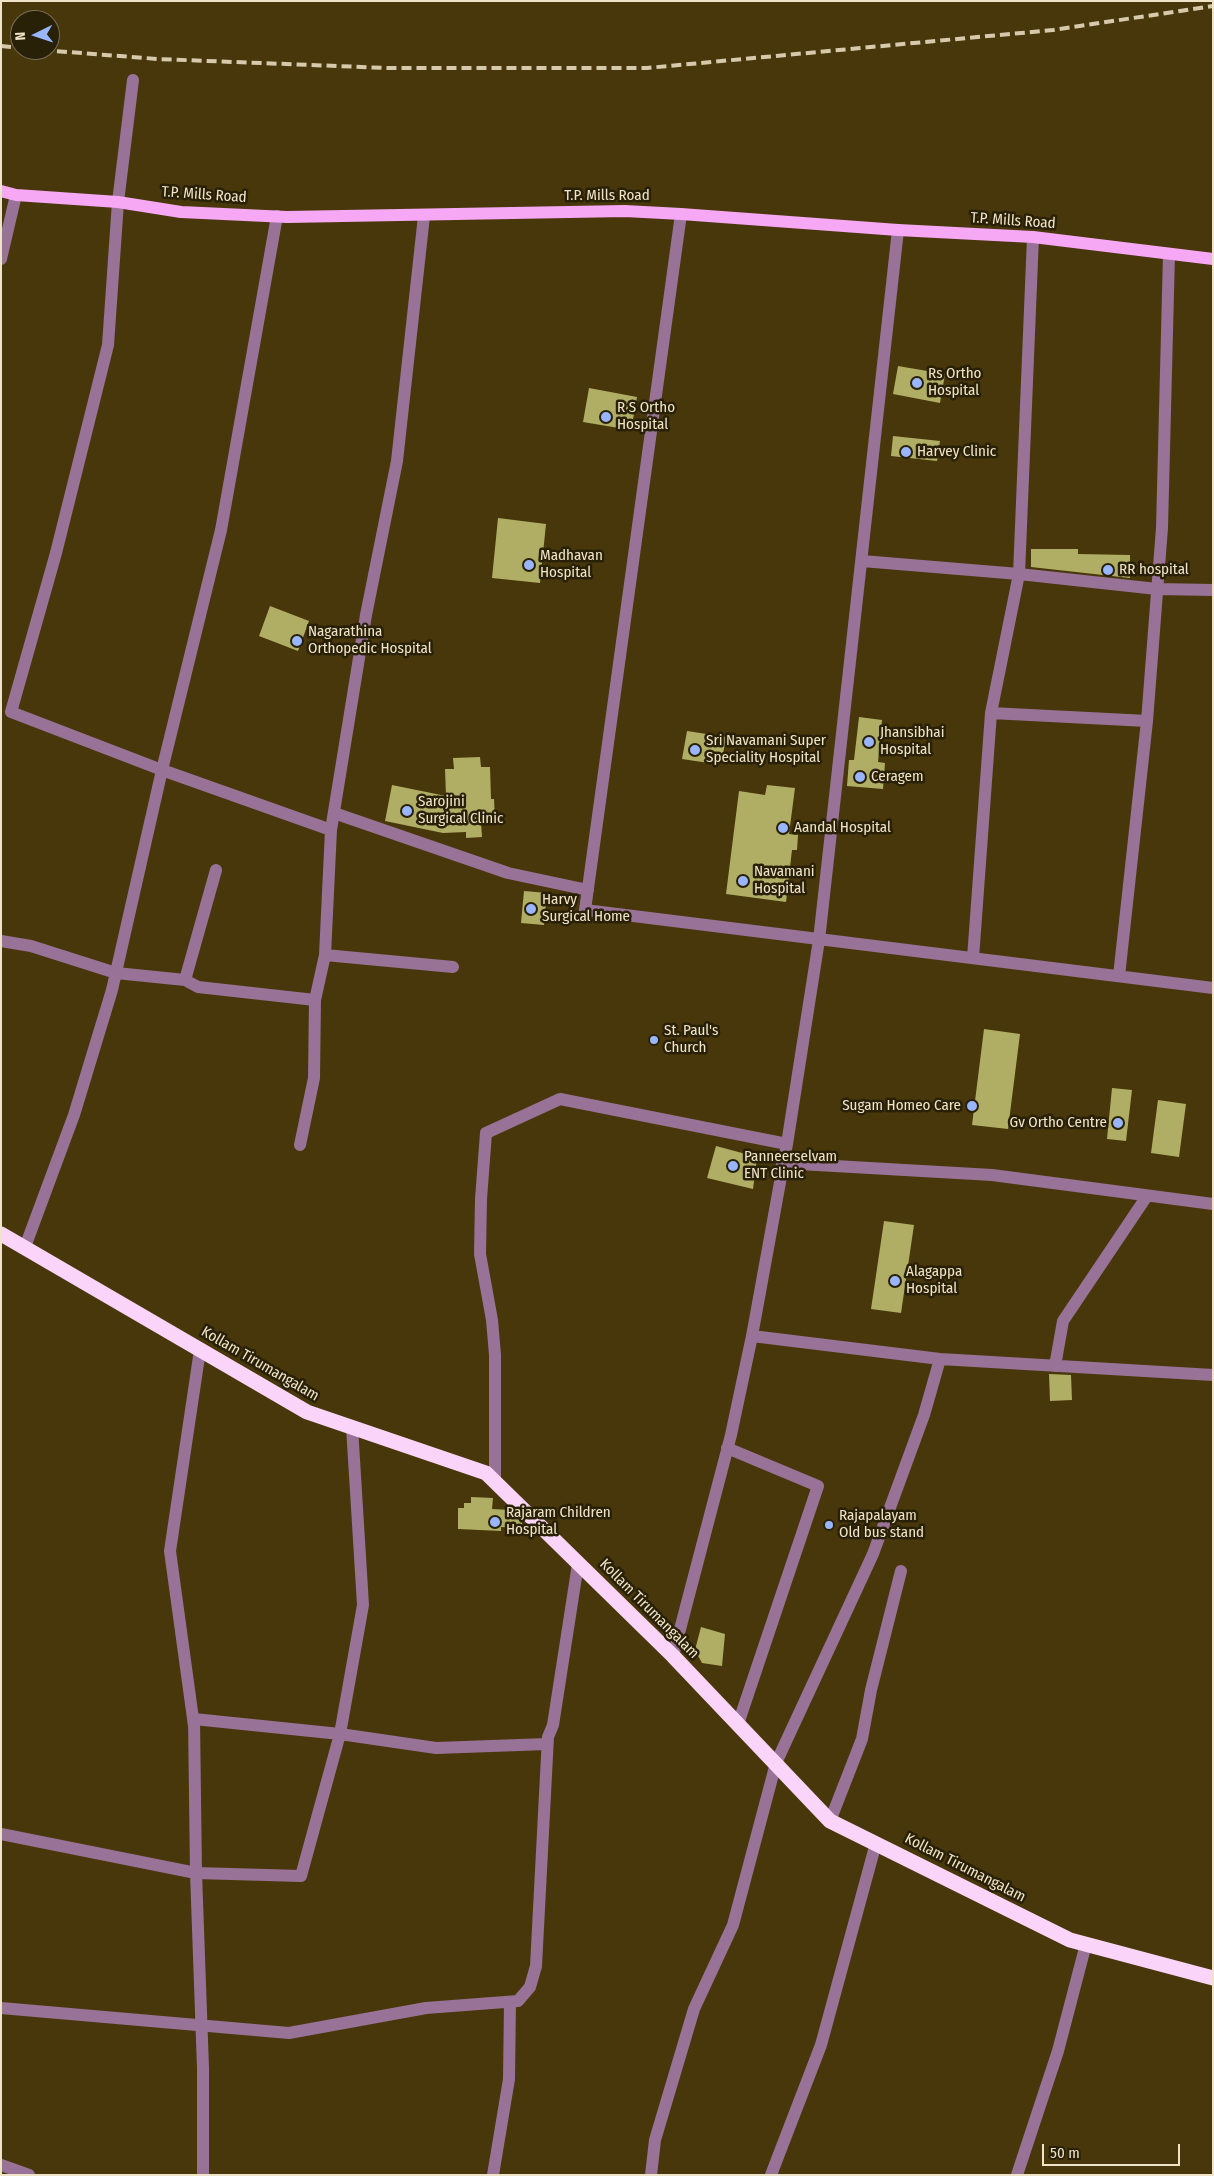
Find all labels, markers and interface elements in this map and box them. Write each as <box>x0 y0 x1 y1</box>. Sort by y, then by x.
north arrow <box>10 10 60 60</box>
text: N <box>12 31 29 41</box>
street label: T.P. Mills Road <box>161 183 247 207</box>
street label: T.P. Mills Road <box>564 187 650 205</box>
street label: T.P. Mills Road <box>970 209 1056 233</box>
place label: Rs Ortho Hospital <box>928 365 981 400</box>
marker: Rs Ortho Hospital <box>910 376 924 390</box>
place label: R S Ortho Hospital <box>617 399 675 434</box>
marker: R S Ortho Hospital <box>599 410 613 424</box>
place label: Harvey Clinic <box>917 443 996 461</box>
marker: Harvey Clinic <box>899 445 913 459</box>
place label: Madhavan Hospital <box>540 547 603 582</box>
marker: Madhavan Hospital <box>522 558 536 572</box>
place label: RR hospital <box>1119 561 1189 579</box>
marker: RR hospital <box>1101 563 1115 577</box>
place label: Nagarathina Orthopedic Hospital <box>308 623 432 658</box>
marker: Nagarathina Orthopedic Hospital <box>290 634 304 648</box>
place label: Jhansibhai Hospital <box>880 724 944 759</box>
place label: Sri Navamani Super Speciality Hospital <box>706 732 826 767</box>
marker: Jhansibhai Hospital <box>862 735 876 749</box>
marker: Sri Navamani Super Speciality Hospital <box>688 743 702 757</box>
place label: Ceragem <box>871 768 923 786</box>
marker: Ceragem <box>853 770 867 784</box>
place label: Sarojini Surgical Clinic <box>418 793 503 828</box>
marker: Sarojini Surgical Clinic <box>400 804 414 818</box>
place label: Aandal Hospital <box>794 819 891 837</box>
marker: Aandal Hospital <box>776 821 790 835</box>
place label: Navamani Hospital <box>754 863 815 898</box>
marker: Navamani Hospital <box>736 874 750 888</box>
place label: Harvy Surgical Home <box>542 891 630 926</box>
marker: Harvy Surgical Home <box>524 902 538 916</box>
place label: St. Paul's Church <box>664 1022 718 1057</box>
marker: St. Paul's Church <box>648 1034 660 1046</box>
place label: Sugam Homeo Care <box>842 1097 961 1115</box>
marker: Sugam Homeo Care <box>965 1099 979 1113</box>
place label: Gv Ortho Centre <box>1010 1114 1107 1132</box>
marker: Gv Ortho Centre <box>1111 1116 1125 1130</box>
place label: Panneerselvam ENT Clinic <box>744 1148 837 1183</box>
marker: Panneerselvam ENT Clinic <box>726 1159 740 1173</box>
place label: Alagappa Hospital <box>906 1263 962 1298</box>
marker: Alagappa Hospital <box>888 1274 902 1288</box>
street label: Kollam Tirumangalam <box>198 1323 322 1405</box>
place label: Rajaram Children Hospital <box>506 1504 611 1539</box>
place label: Rajapalayam Old bus stand <box>839 1507 924 1542</box>
marker: Rajaram Children Hospital <box>488 1515 502 1529</box>
marker: Rajapalayam Old bus stand <box>823 1519 835 1531</box>
street label: Kollam Tirumangalam <box>596 1556 702 1662</box>
street label: Kollam Tirumangalam <box>902 1830 1028 1906</box>
scale bar <box>1044 2134 1182 2166</box>
text: 50 m <box>1050 2144 1080 2162</box>

